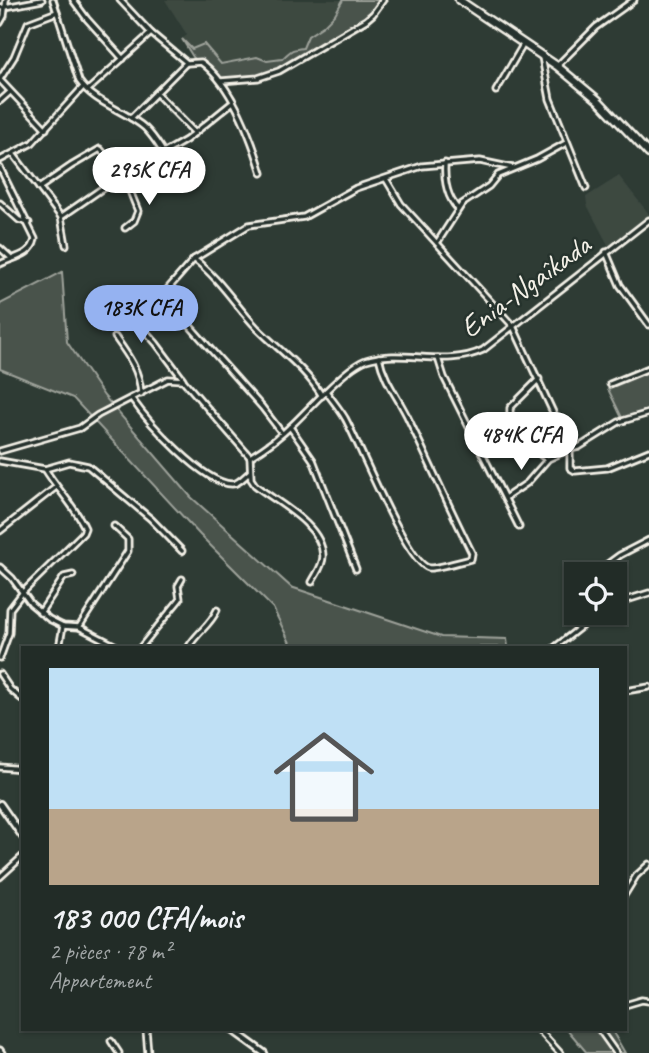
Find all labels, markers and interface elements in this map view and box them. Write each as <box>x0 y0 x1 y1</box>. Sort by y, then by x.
pin: 295K CFA <box>77 148 221 207</box>
text: 295K CFA <box>109 155 189 184</box>
street label: Enia-Ngaîkada <box>452 225 599 346</box>
pin: 183K CFA <box>69 286 213 345</box>
text: 183K CFA <box>100 293 182 322</box>
pin: 484K CFA <box>449 412 593 472</box>
text: 484K CFA <box>480 420 562 449</box>
map controls <box>564 562 627 625</box>
button: locate <box>564 562 627 625</box>
icon: home <box>261 714 387 840</box>
text: 183 000 CFA/mois <box>49 899 243 937</box>
text: 2 pièces · 78 m² <box>49 937 171 966</box>
text: Appartement <box>49 966 151 995</box>

